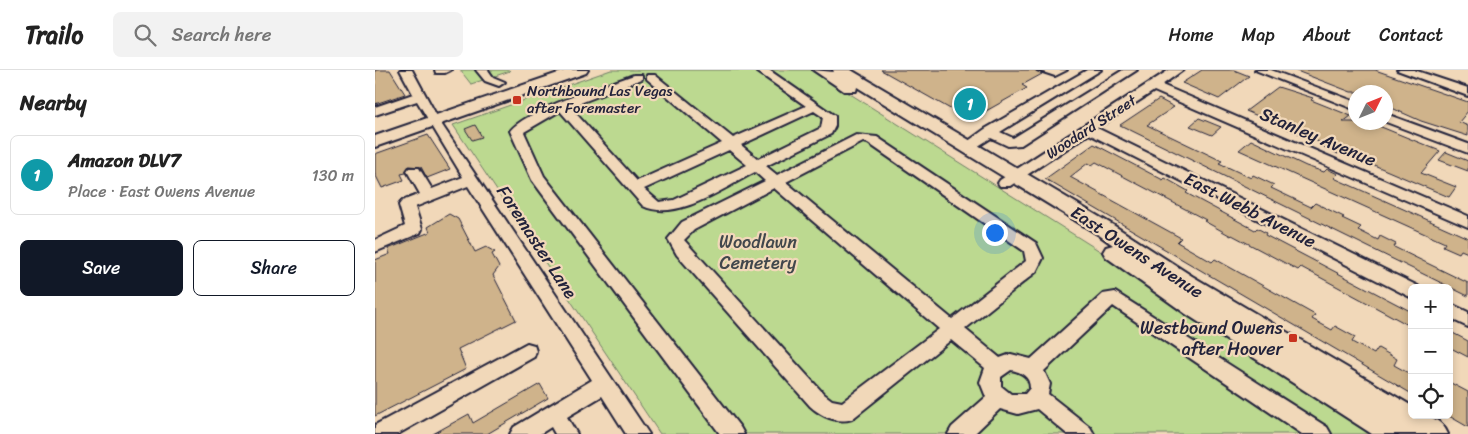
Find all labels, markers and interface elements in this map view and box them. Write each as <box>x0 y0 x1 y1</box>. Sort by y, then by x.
search box <box>113 12 463 57</box>
text: Trailo <box>25 14 83 56</box>
text: Search here <box>171 18 272 51</box>
text: Home <box>1169 19 1214 51</box>
text: Map <box>1242 19 1275 51</box>
text: About <box>1303 19 1351 51</box>
text: Contact <box>1379 19 1443 51</box>
icon: search <box>131 21 159 49</box>
place label: Northbound Las Vegas after Foremaster <box>527 78 673 121</box>
text: Nearby <box>20 84 86 122</box>
pin: 1 <box>954 85 986 123</box>
north arrow <box>1348 85 1393 130</box>
street label: Woodard Street <box>1040 87 1142 166</box>
marker: Northbound Las Vegas after Foremaster <box>511 94 523 106</box>
street label: Stanley Avenue <box>1255 98 1381 176</box>
text: Amazon DLV7 <box>68 144 181 177</box>
text: 1 <box>34 161 40 190</box>
text: 130 m <box>312 161 354 190</box>
street label: East Webb Avenue <box>1178 163 1322 257</box>
text: Place · East Owens Avenue <box>68 177 255 206</box>
street label: Foremaster Lane <box>488 178 586 306</box>
street label: East Owens Avenue <box>1064 197 1210 307</box>
your location <box>982 220 1008 246</box>
park label: Woodlawn Cemetery <box>719 226 797 279</box>
button: Save <box>20 240 183 296</box>
button: Share <box>193 240 355 296</box>
map controls <box>1408 284 1453 419</box>
button: + <box>1408 284 1453 329</box>
place label: Westbound Owens after Hoover <box>1140 312 1285 365</box>
button: − <box>1408 329 1453 374</box>
marker: Westbound Owens after Hoover <box>1287 332 1299 344</box>
button: locate <box>1408 374 1453 419</box>

